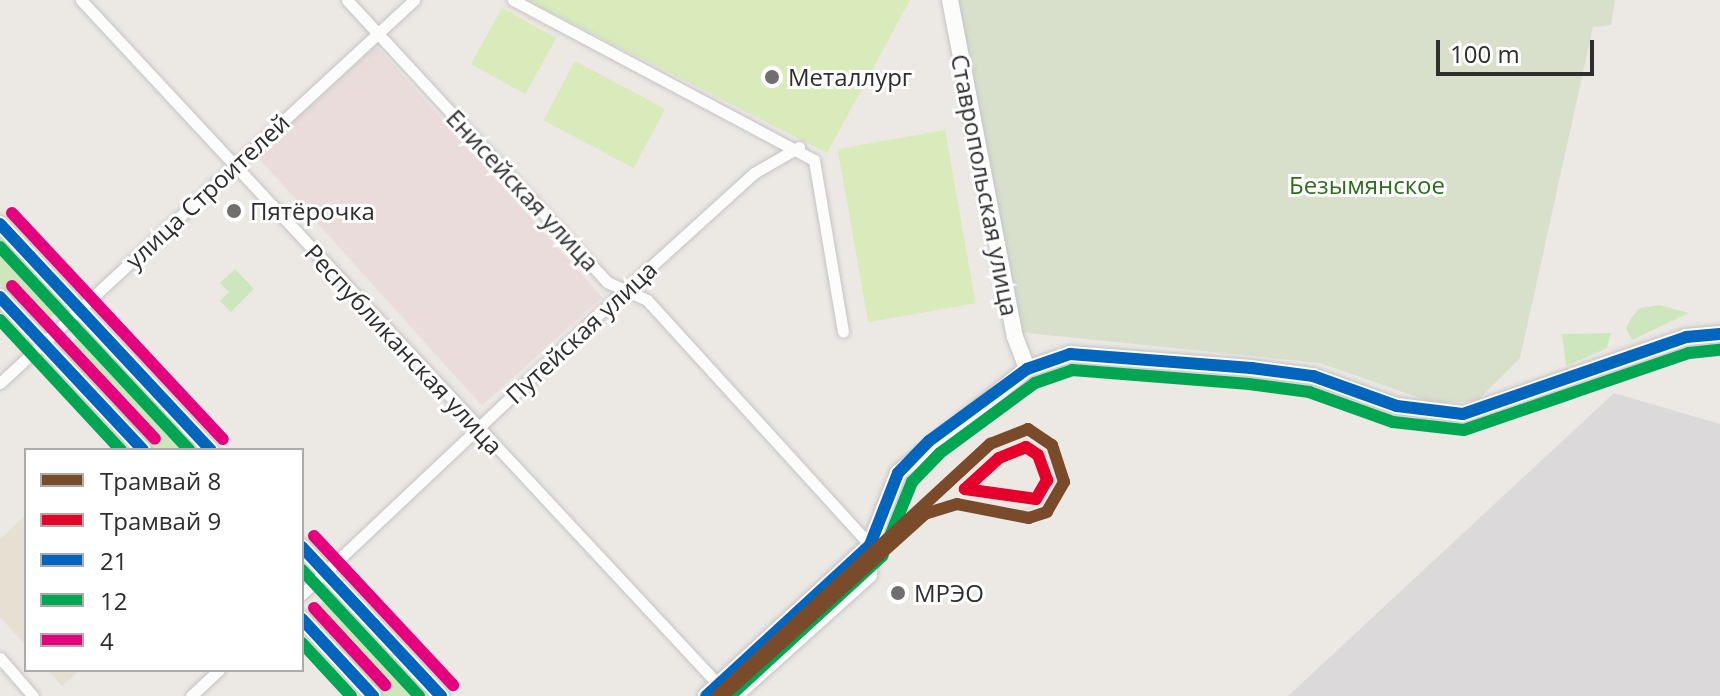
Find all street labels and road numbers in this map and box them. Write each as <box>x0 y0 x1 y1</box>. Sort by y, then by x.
street label: Ставропольская улица <box>945 52 1025 318</box>
street label: Енисейская улица <box>441 103 605 277</box>
street label: улица Строителей <box>119 108 295 274</box>
street label: Республиканская улица <box>299 238 509 460</box>
street label: Путейская улица <box>500 255 662 409</box>

